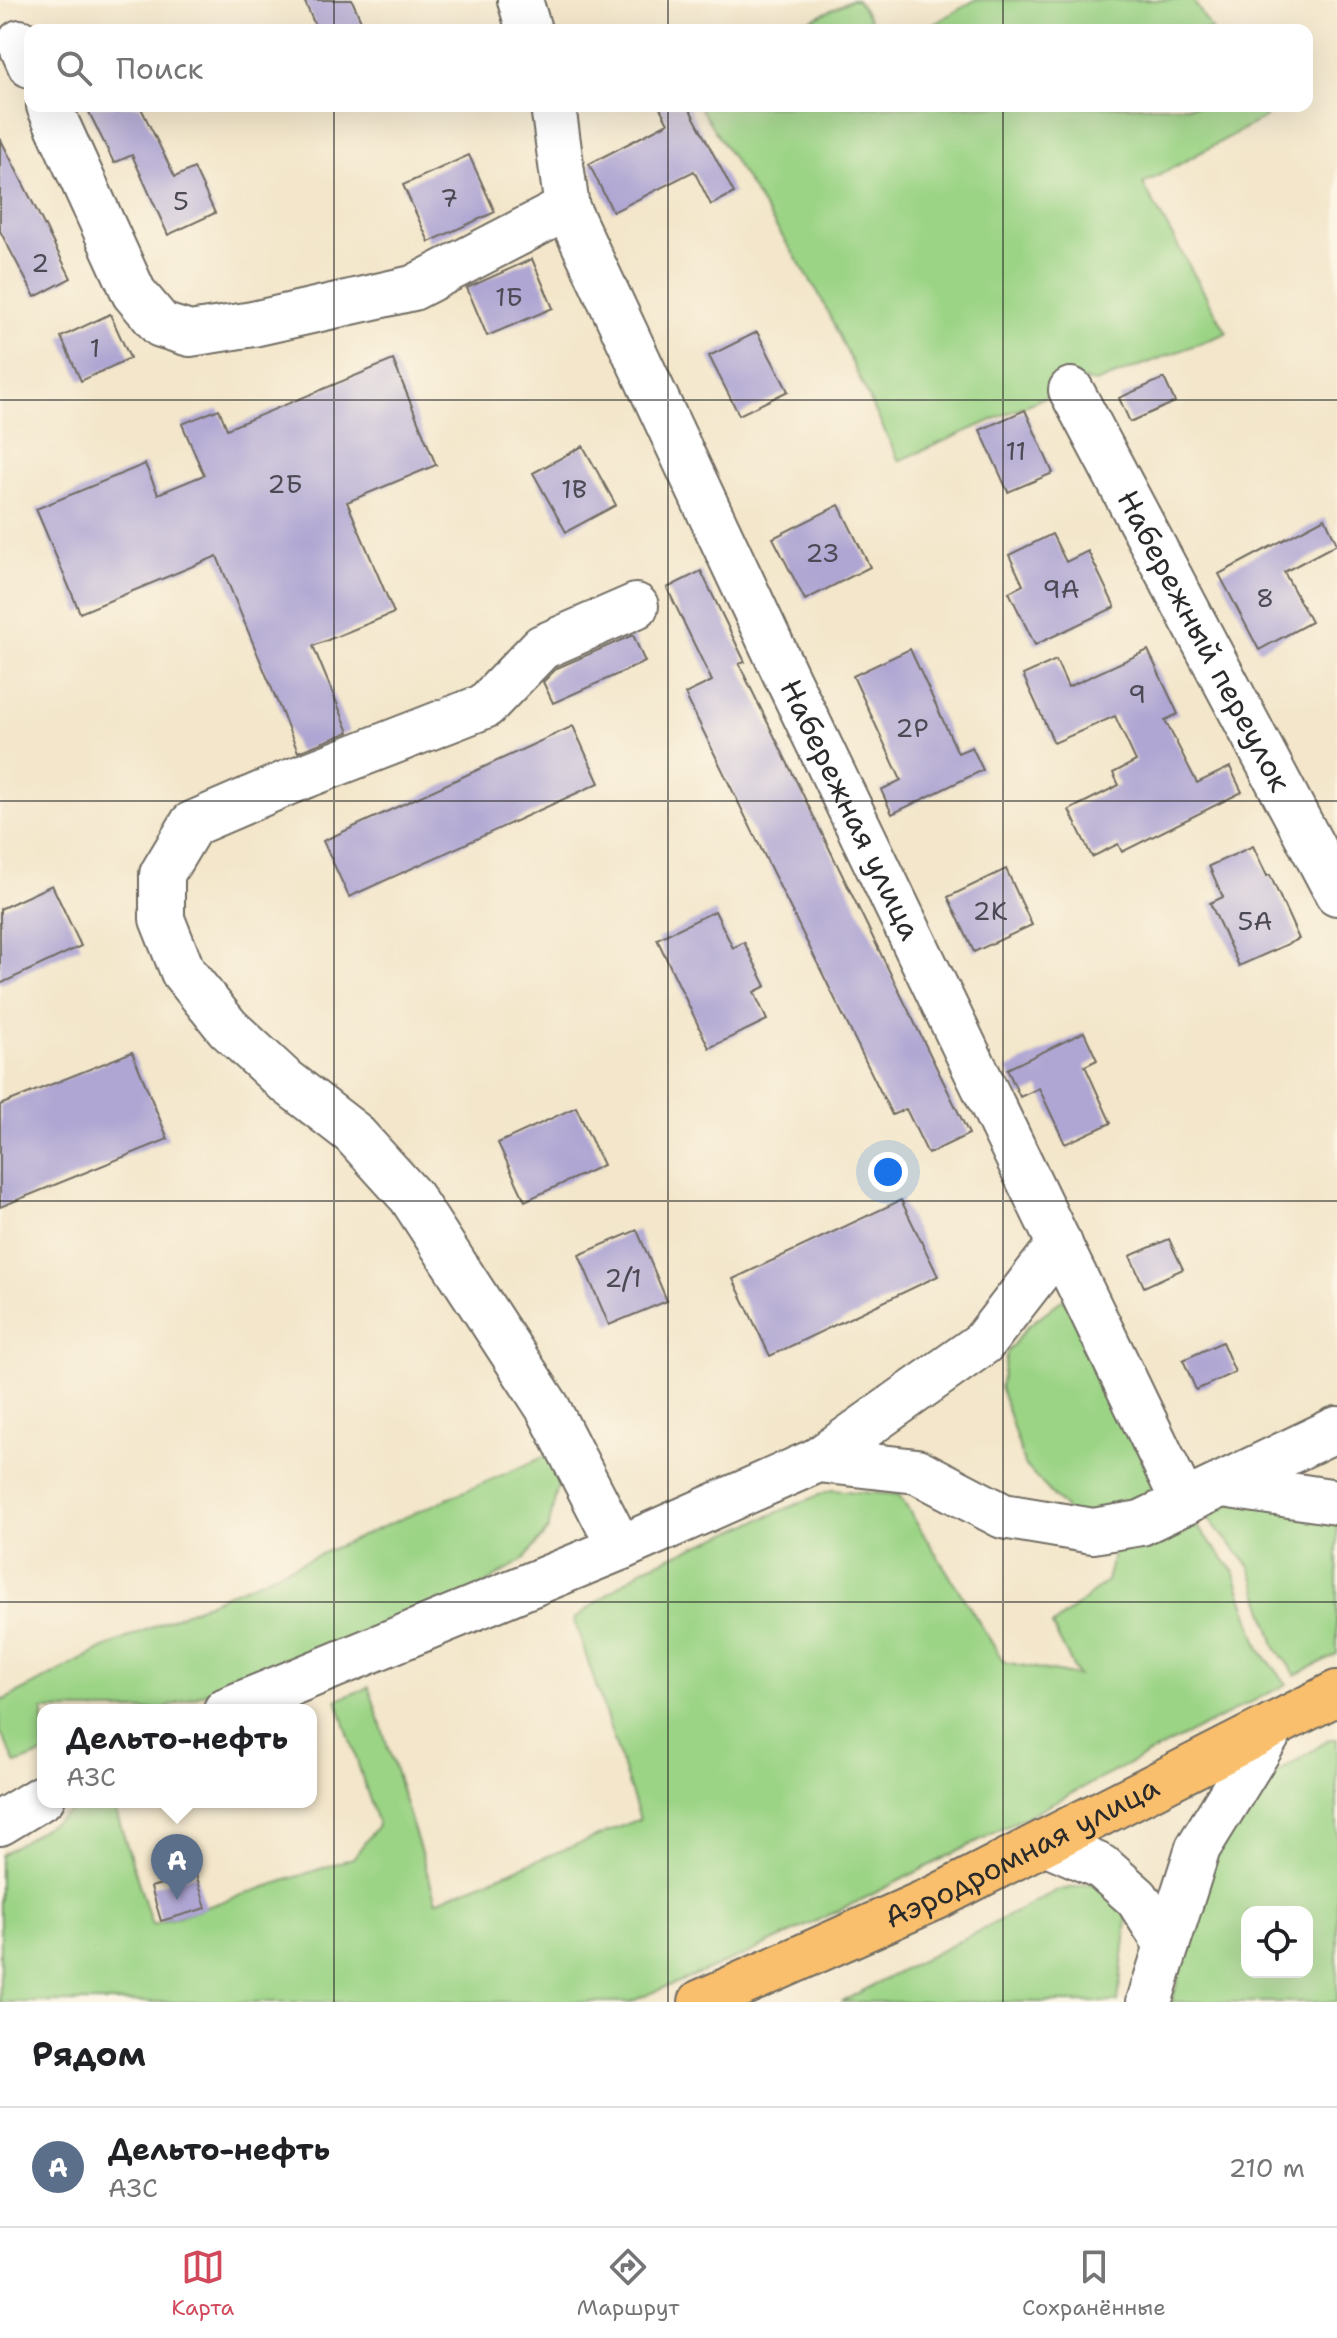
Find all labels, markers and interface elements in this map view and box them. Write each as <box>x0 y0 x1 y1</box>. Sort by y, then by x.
search box <box>24 24 1313 112</box>
icon: search <box>52 46 96 90</box>
text: Поиск <box>116 48 204 89</box>
house number: 7 <box>440 180 458 215</box>
house number: 5 <box>173 183 189 218</box>
house number: 2 <box>31 245 49 280</box>
house number: 1Б <box>495 279 523 314</box>
house number: 1 <box>90 330 100 365</box>
house number: 11 <box>1006 433 1026 468</box>
house number: 2Б <box>267 466 303 501</box>
house number: 1В <box>561 471 587 506</box>
street label: Набережный переулок <box>1108 483 1301 799</box>
house number: 2З <box>805 535 839 570</box>
house number: 9А <box>1042 571 1080 606</box>
house number: 8 <box>1256 580 1274 615</box>
street label: Набережная улица <box>771 672 931 947</box>
house number: 9 <box>1128 676 1146 711</box>
house number: 2Р <box>895 710 929 745</box>
house number: 2К <box>973 893 1008 928</box>
house number: 5А <box>1238 903 1272 938</box>
your location <box>868 1152 908 1192</box>
house number: 2/1 <box>604 1260 642 1295</box>
popup <box>37 1704 317 1808</box>
text: Дельто-нефть <box>66 1718 288 1759</box>
text: АЗС <box>66 1759 116 1794</box>
street label: Аэродромная улица <box>878 1766 1166 1938</box>
pin: A <box>151 1834 203 1900</box>
map controls <box>1241 1906 1313 1978</box>
button: locate <box>1241 1906 1313 1978</box>
text: Рядом <box>32 2031 146 2077</box>
text: Дельто-нефть <box>108 2129 330 2170</box>
text: A <box>48 2150 68 2185</box>
text: 210 m <box>1228 2150 1305 2185</box>
text: АЗС <box>108 2170 158 2205</box>
tab: Карта <box>171 2245 234 2322</box>
tab: Маршрут <box>577 2245 679 2322</box>
tab: Сохранённые <box>1022 2245 1166 2322</box>

